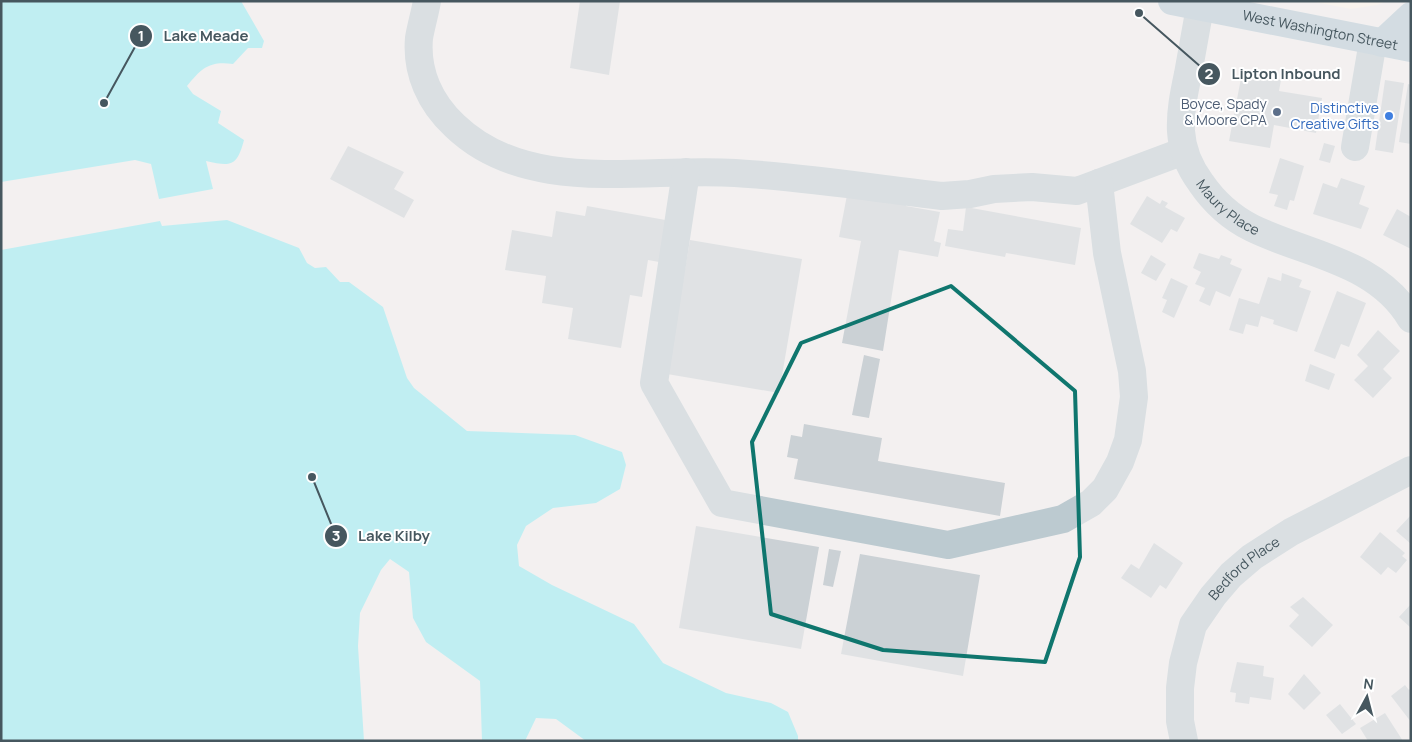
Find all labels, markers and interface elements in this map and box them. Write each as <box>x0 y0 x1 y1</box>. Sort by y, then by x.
street label: West Washington Street <box>1241 5 1400 54</box>
callout: Lake Meade <box>128 21 259 51</box>
text: 1 <box>138 25 144 46</box>
text: Lake Meade <box>163 25 249 46</box>
callout: Lipton Inbound <box>1197 59 1351 89</box>
text: 2 <box>1205 63 1214 84</box>
text: Lipton Inbound <box>1231 63 1341 84</box>
place label: Boyce, Spady & Moore CPA <box>1181 94 1268 129</box>
place label: Distinctive Creative Gifts <box>1291 98 1379 133</box>
marker: Boyce, Spady & Moore CPA <box>1271 106 1283 118</box>
marker: Distinctive Creative Gifts <box>1383 110 1395 122</box>
street label: Maury Place <box>1192 175 1263 239</box>
callout: Lake Kilby <box>323 521 440 551</box>
text: 3 <box>332 525 340 546</box>
text: Lake Kilby <box>358 525 431 546</box>
street label: Bedford Place <box>1204 532 1283 604</box>
north arrow <box>1342 672 1392 722</box>
text: N <box>1362 674 1375 694</box>

